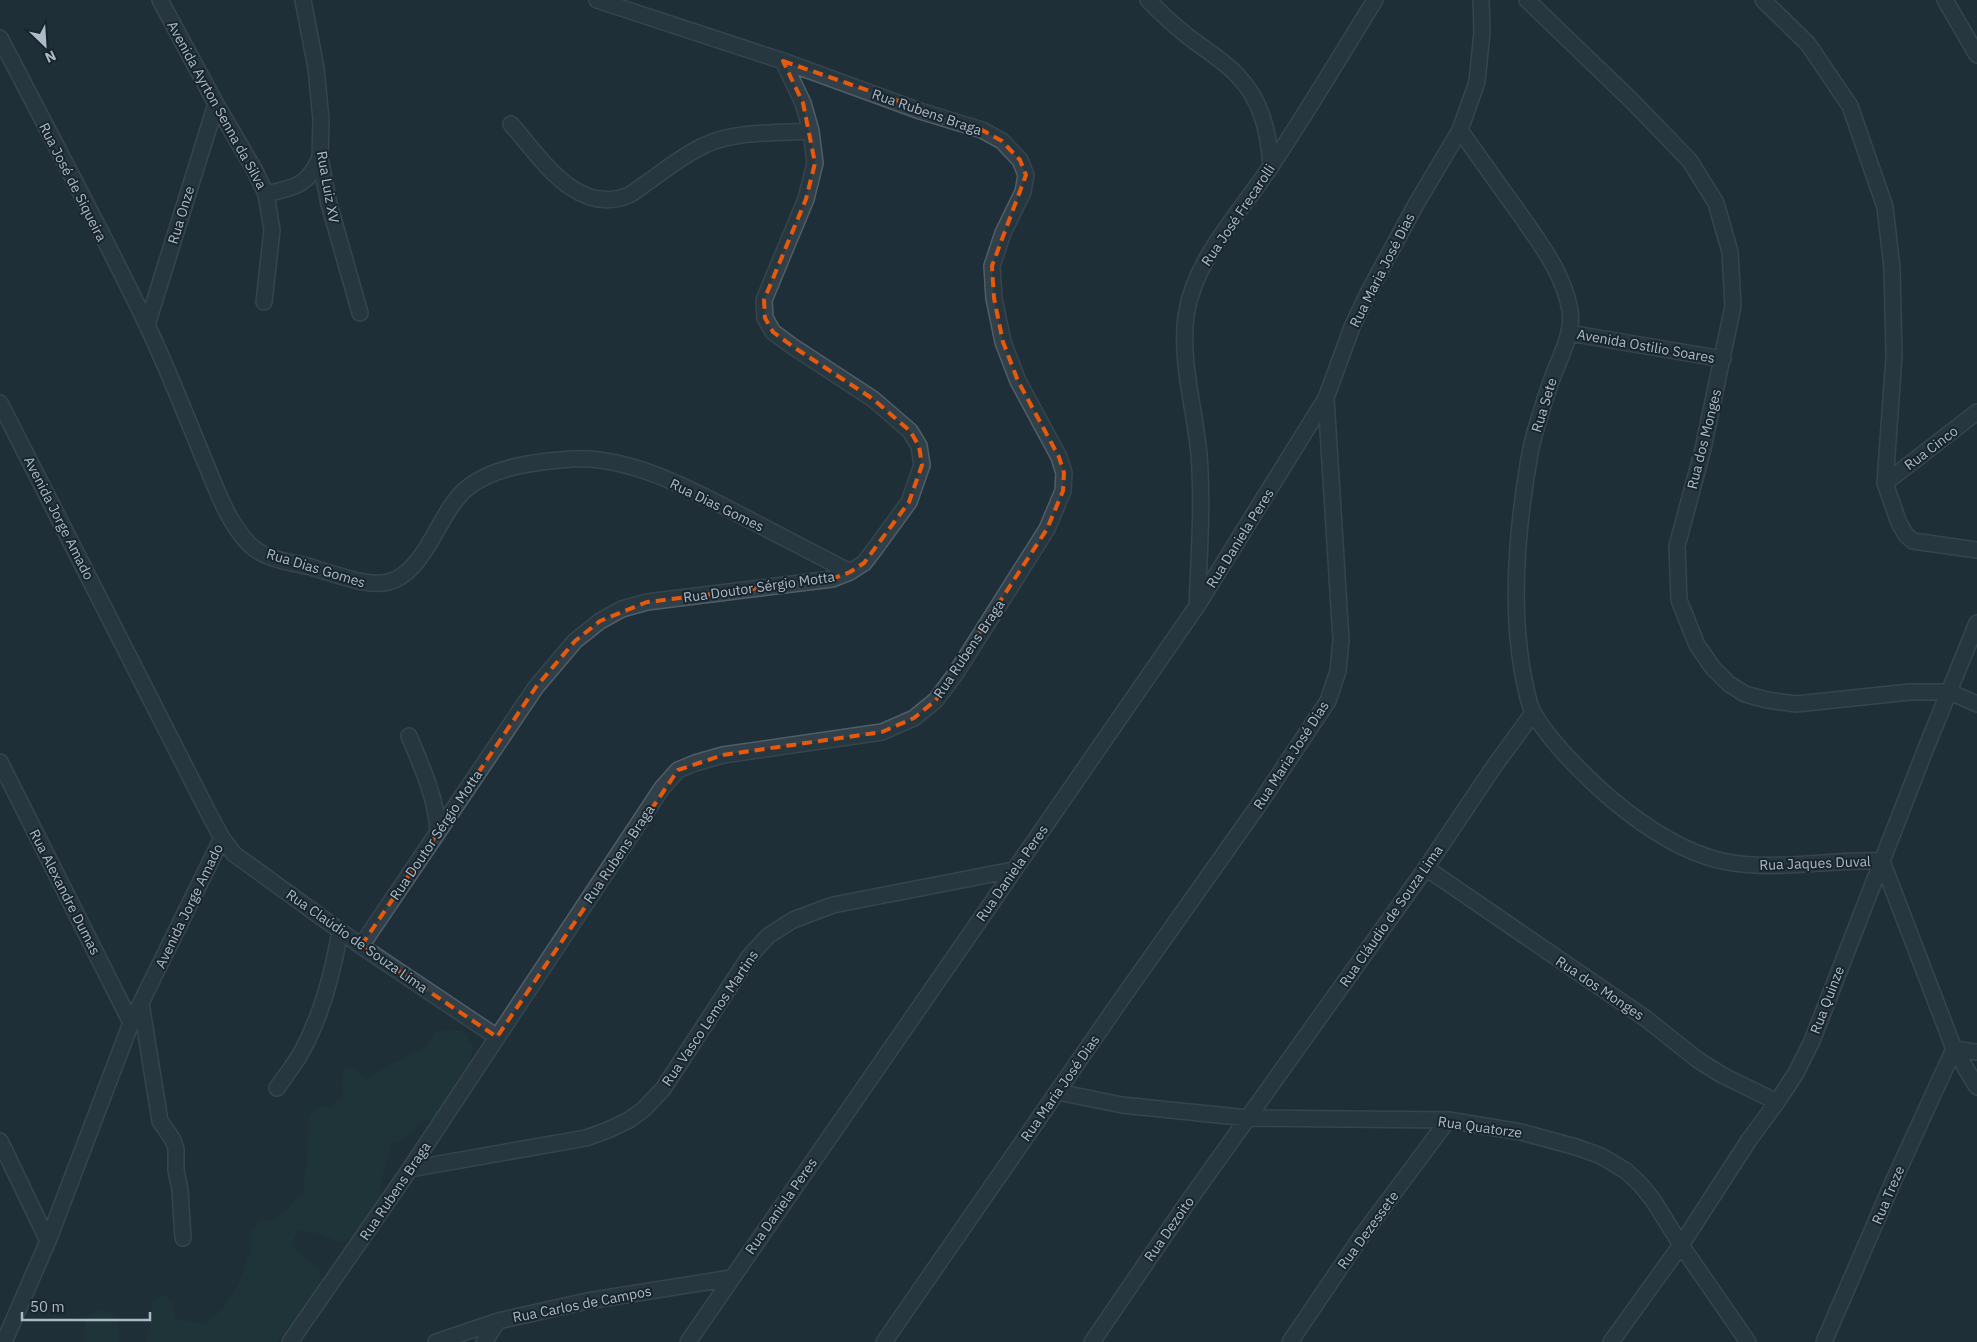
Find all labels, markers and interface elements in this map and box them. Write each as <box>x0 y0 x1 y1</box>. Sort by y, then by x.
street label: Avenida Ayrton Senna da Silva <box>163 18 271 193</box>
north arrow <box>20 20 70 70</box>
text: N <box>42 46 59 67</box>
street label: Rua Rubens Braga <box>870 85 985 139</box>
street label: Rua José de Siqueira <box>35 120 111 245</box>
street label: Rua Luiz XV <box>313 150 343 225</box>
street label: Rua José Frecarolli <box>1197 161 1279 269</box>
street label: Rua Onze <box>164 184 198 246</box>
street label: Rua Maria José Dias <box>1345 210 1419 330</box>
street label: Avenida Ostilio Soares <box>1575 325 1717 367</box>
street label: Rua Sete <box>1527 375 1561 434</box>
street label: Rua dos Monges <box>1683 387 1725 491</box>
street label: Rua Cinco <box>1901 422 1962 474</box>
street label: Avenida Jorge Amado <box>20 453 98 583</box>
street label: Rua Dias Gomes <box>667 474 767 536</box>
street label: Rua Daniela Peres <box>1202 485 1278 591</box>
street label: Rua Dias Gomes <box>264 544 368 592</box>
street label: Rua Doutor Sérgio Motta <box>682 567 837 607</box>
street label: Rua Rubens Braga <box>929 596 1009 702</box>
street label: Rua Maria José Dias <box>1249 697 1333 813</box>
street label: Rua Doutor Sérgio Motta <box>386 766 487 903</box>
street label: Rua Rubens Braga <box>579 801 659 907</box>
street label: Rua Daniela Peres <box>972 821 1052 925</box>
street label: Rua Alexandre Dumas <box>26 826 105 958</box>
street label: Avenida Jorge Amado <box>151 841 227 971</box>
street label: Rua Cláudio de Souza Lima <box>1335 841 1447 990</box>
street label: Rua Jaques Duval <box>1759 852 1871 874</box>
street label: Rua Claúdio de Souza Lima <box>283 885 432 997</box>
street label: Rua Vasco Lemos Martins <box>658 946 762 1089</box>
street label: Rua dos Monges <box>1552 952 1648 1024</box>
street label: Rua Quinze <box>1806 963 1848 1036</box>
street label: Rua Maria José Dias <box>1017 1031 1104 1145</box>
street label: Rua Quatorze <box>1437 1112 1524 1142</box>
street label: Rua Rubens Braga <box>355 1138 435 1244</box>
street label: Rua Daniela Peres <box>741 1154 821 1258</box>
street label: Rua Treze <box>1868 1163 1908 1227</box>
street label: Rua Dezessete <box>1334 1187 1403 1273</box>
street label: Rua Dezoito <box>1140 1193 1198 1265</box>
street label: Rua Carlos de Campos <box>511 1282 653 1326</box>
scale bar <box>22 1290 150 1322</box>
text: 50 m <box>30 1297 65 1316</box>

